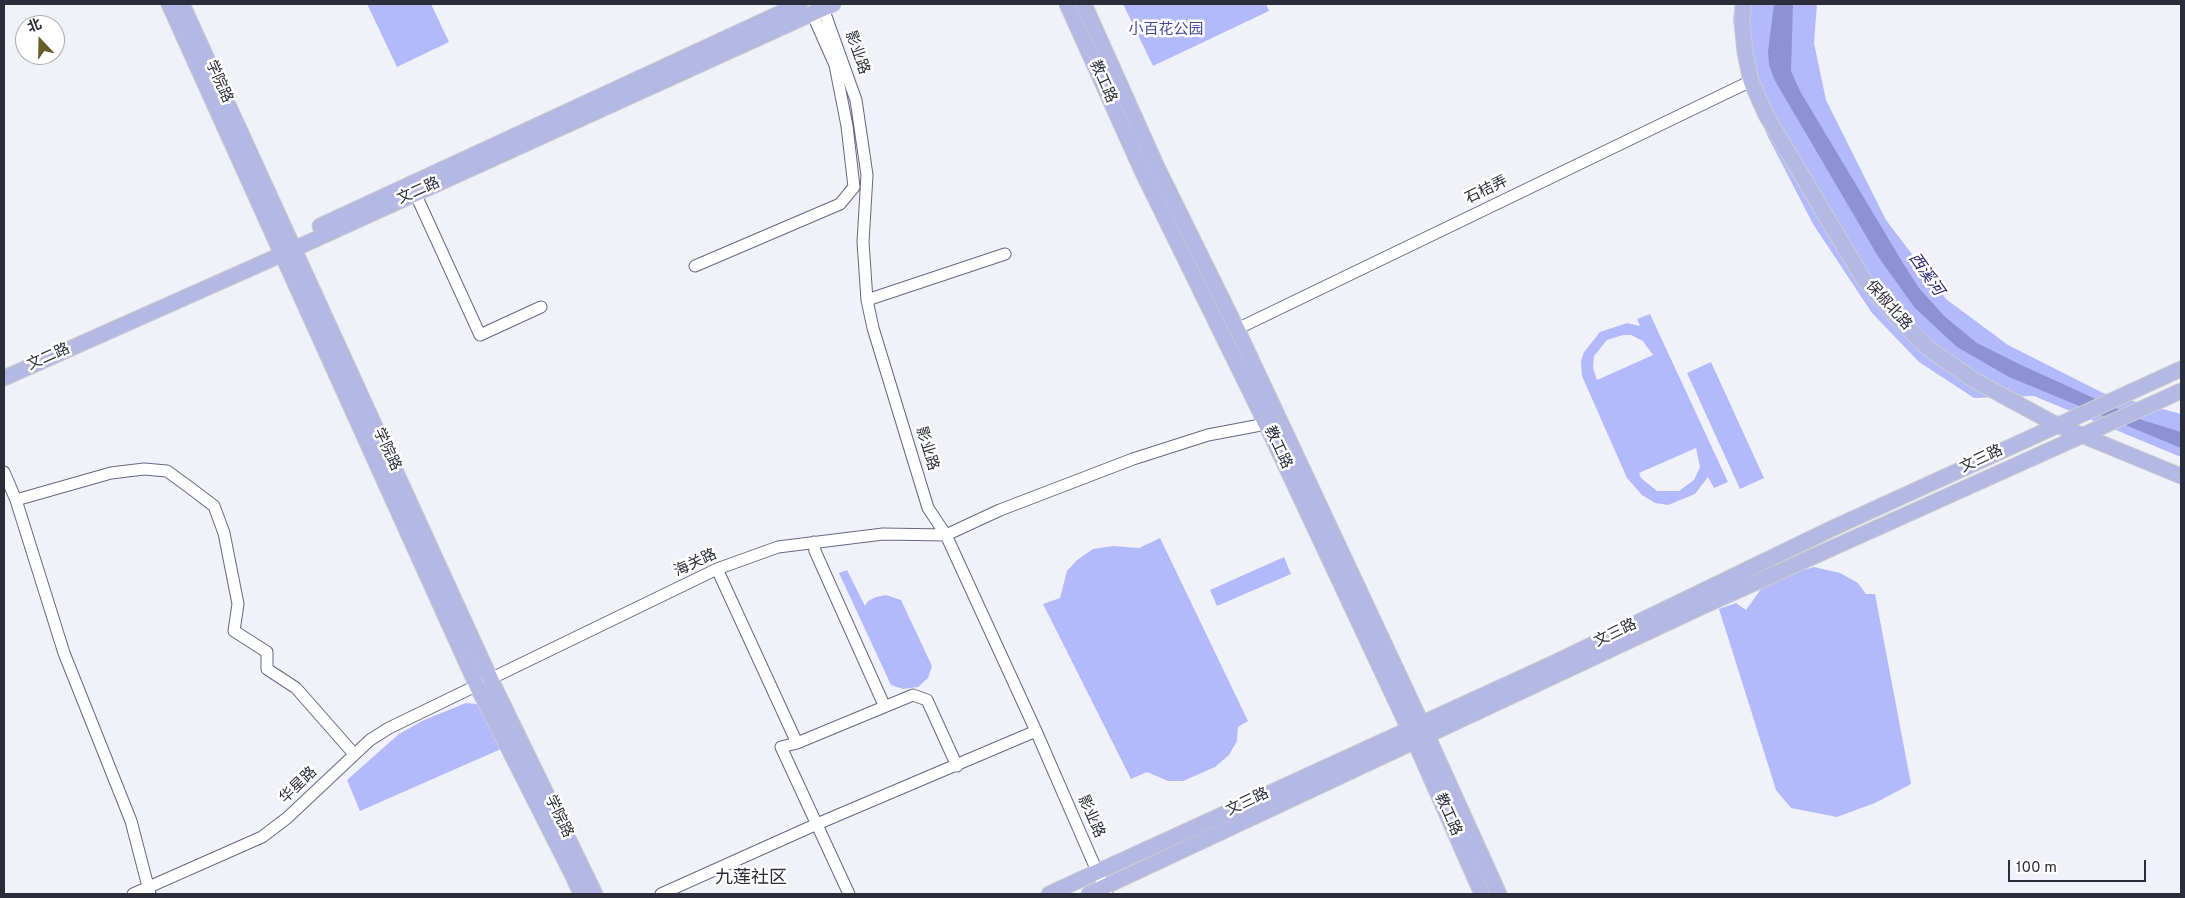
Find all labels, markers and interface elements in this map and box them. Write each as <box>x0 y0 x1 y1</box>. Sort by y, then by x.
north arrow <box>15 15 65 65</box>
text: 北 <box>25 16 44 37</box>
park label: 小百花公园 <box>1129 22 1203 40</box>
street label: 影业路 <box>840 29 872 77</box>
street label: 学院路 <box>201 58 235 106</box>
street label: 教工路 <box>1085 58 1119 106</box>
street label: 石桔弄 <box>1463 173 1511 209</box>
street label: 文二路 <box>395 175 443 209</box>
water label: 西溪河 <box>1903 250 1947 300</box>
street label: 保俶北路 <box>1861 278 1915 334</box>
street label: 文二路 <box>25 341 73 375</box>
street label: 教工路 <box>1259 424 1295 472</box>
street label: 影业路 <box>911 425 941 473</box>
street label: 学院路 <box>368 426 404 474</box>
street label: 文三路 <box>1958 442 2006 478</box>
street label: 海关路 <box>672 546 720 582</box>
street label: 文三路 <box>1592 616 1640 652</box>
street label: 华星路 <box>277 764 321 808</box>
street label: 文三路 <box>1224 785 1272 821</box>
street label: 教工路 <box>1430 791 1464 839</box>
street label: 学院路 <box>540 793 576 841</box>
street label: 影业路 <box>1073 793 1107 841</box>
scale bar <box>2010 850 2148 882</box>
text: 100 m <box>2016 859 2057 878</box>
district label: 九莲社区 <box>715 868 787 890</box>

